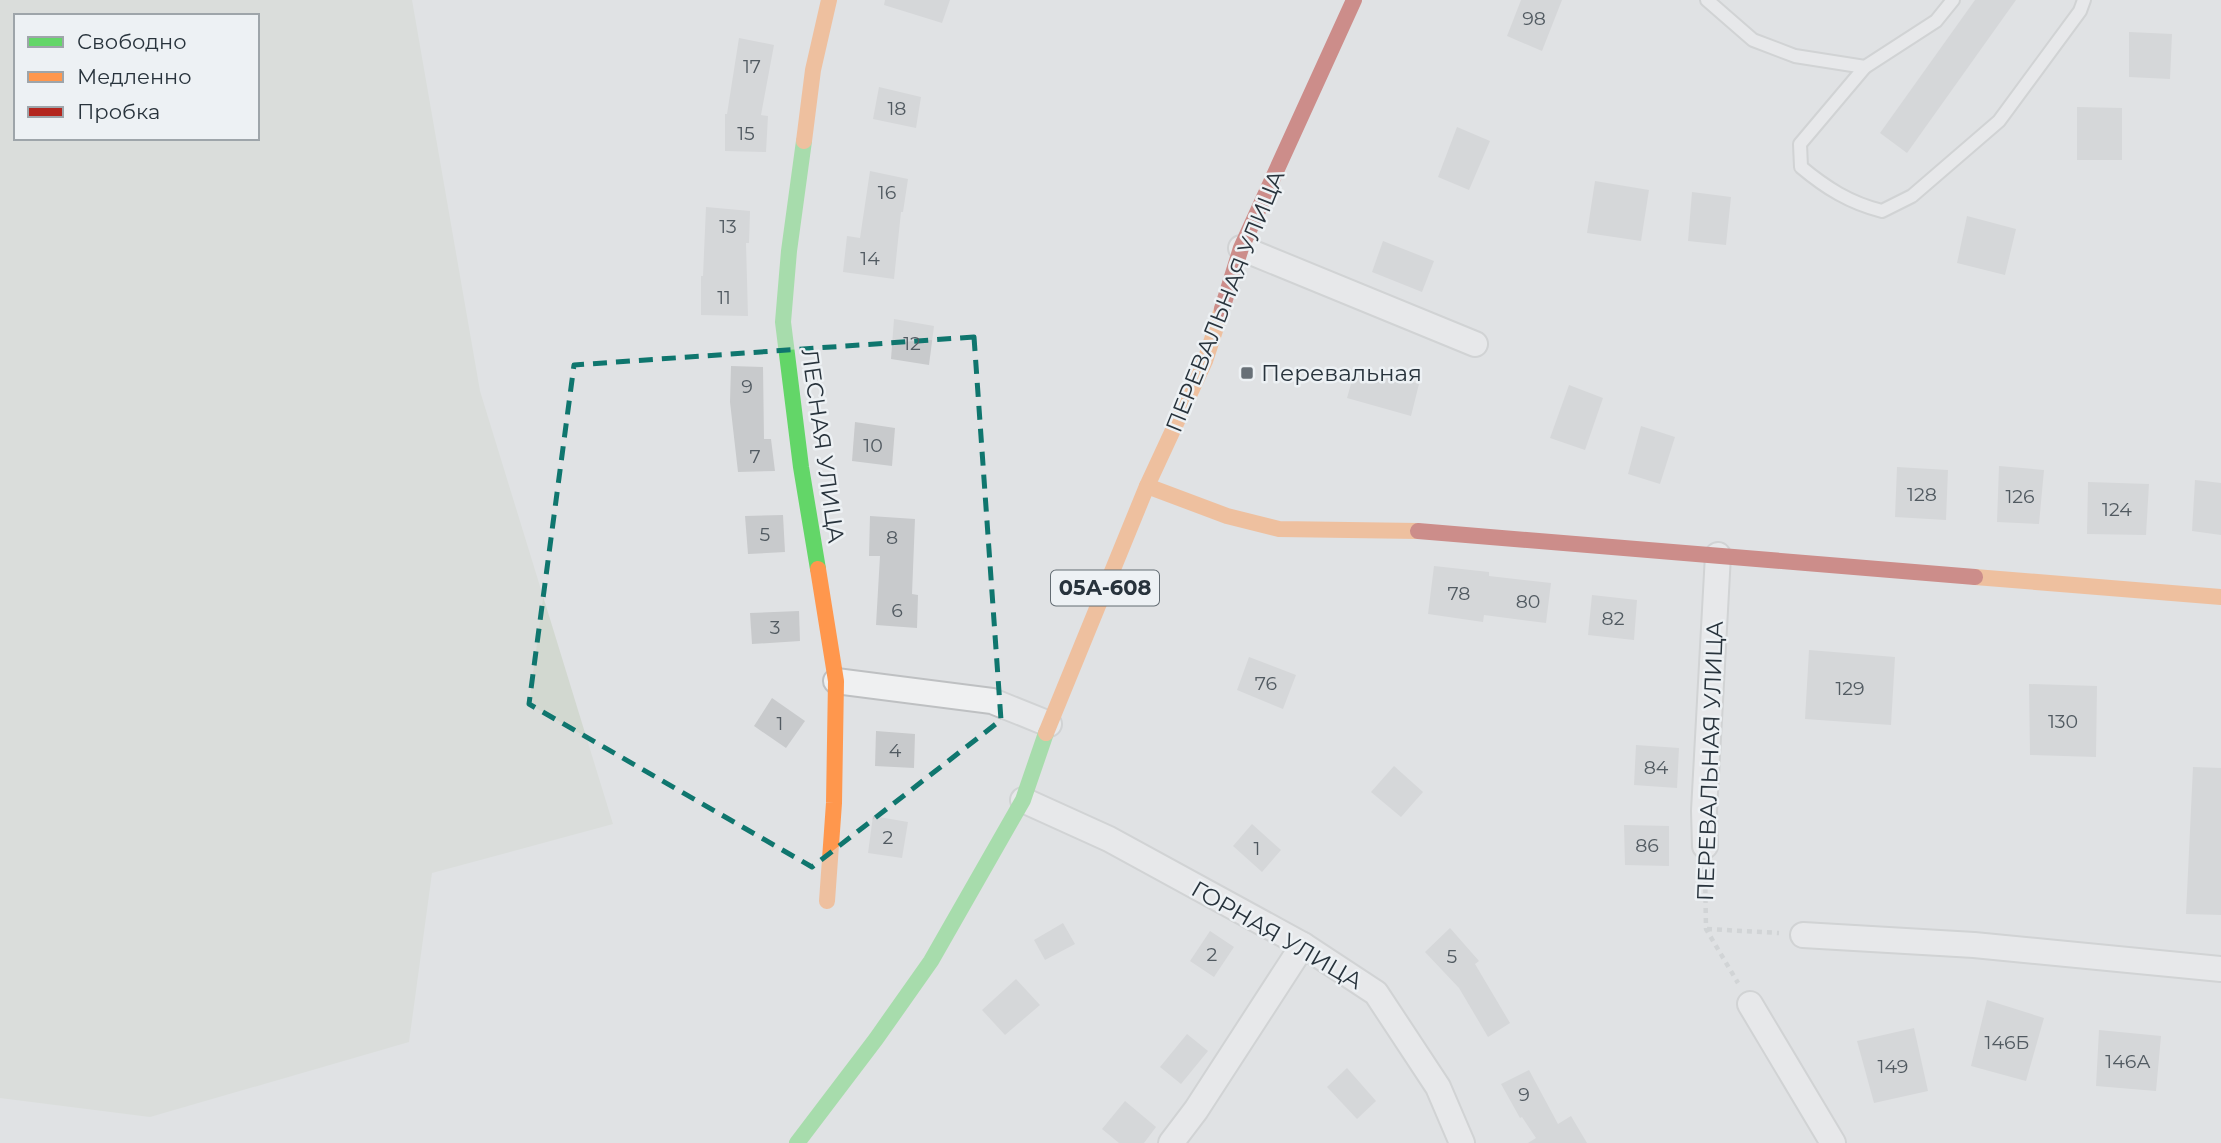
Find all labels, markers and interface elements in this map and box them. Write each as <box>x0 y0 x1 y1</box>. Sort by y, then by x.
house number: 98 <box>1522 7 1546 30</box>
legend <box>14 14 259 140</box>
text: Свободно <box>77 29 187 54</box>
house number: 17 <box>743 55 761 78</box>
text: Медленно <box>77 64 192 89</box>
house number: 18 <box>888 97 906 120</box>
text: Пробка <box>77 99 160 124</box>
house number: 15 <box>737 122 755 145</box>
street label: ПЕРЕВАЛЬНАЯ УЛИЦА <box>1160 166 1290 436</box>
house number: 16 <box>878 181 896 204</box>
house number: 13 <box>719 215 737 238</box>
house number: 14 <box>860 247 880 270</box>
house number: 11 <box>717 286 731 309</box>
house number: 12 <box>903 332 921 355</box>
street label: ЛЕСНАЯ УЛИЦА <box>795 347 851 545</box>
place label: Перевальная <box>1261 359 1422 387</box>
marker: Перевальная <box>1239 365 1255 381</box>
house number: 9 <box>741 375 753 398</box>
house number: 10 <box>863 434 883 457</box>
house number: 7 <box>749 445 761 468</box>
house number: 128 <box>1907 483 1937 506</box>
house number: 126 <box>2005 485 2035 508</box>
house number: 124 <box>2102 498 2132 521</box>
house number: 5 <box>760 523 771 546</box>
house number: 8 <box>886 526 898 549</box>
road number: 05А-608 <box>1051 570 1159 606</box>
house number: 78 <box>1448 582 1470 605</box>
house number: 80 <box>1516 590 1540 613</box>
house number: 6 <box>891 599 903 622</box>
house number: 82 <box>1602 607 1625 630</box>
house number: 3 <box>770 616 780 639</box>
street label: ПЕРЕВАЛЬНАЯ УЛИЦА <box>1691 620 1729 902</box>
house number: 76 <box>1255 672 1277 695</box>
house number: 129 <box>1835 677 1865 700</box>
house number: 130 <box>2048 710 2078 733</box>
house number: 1 <box>777 712 783 735</box>
house number: 4 <box>889 739 902 762</box>
house number: 84 <box>1644 756 1669 779</box>
house number: 2 <box>883 826 894 849</box>
house number: 86 <box>1635 834 1659 857</box>
house number: 1 <box>1254 837 1260 860</box>
street label: ГОРНАЯ УЛИЦА <box>1186 875 1368 995</box>
house number: 2 <box>1207 943 1218 966</box>
house number: 5 <box>1447 945 1458 968</box>
house number: 146Б <box>1985 1031 2029 1054</box>
house number: 146А <box>2105 1050 2151 1073</box>
house number: 149 <box>1878 1055 1908 1078</box>
house number: 9 <box>1518 1083 1530 1106</box>

